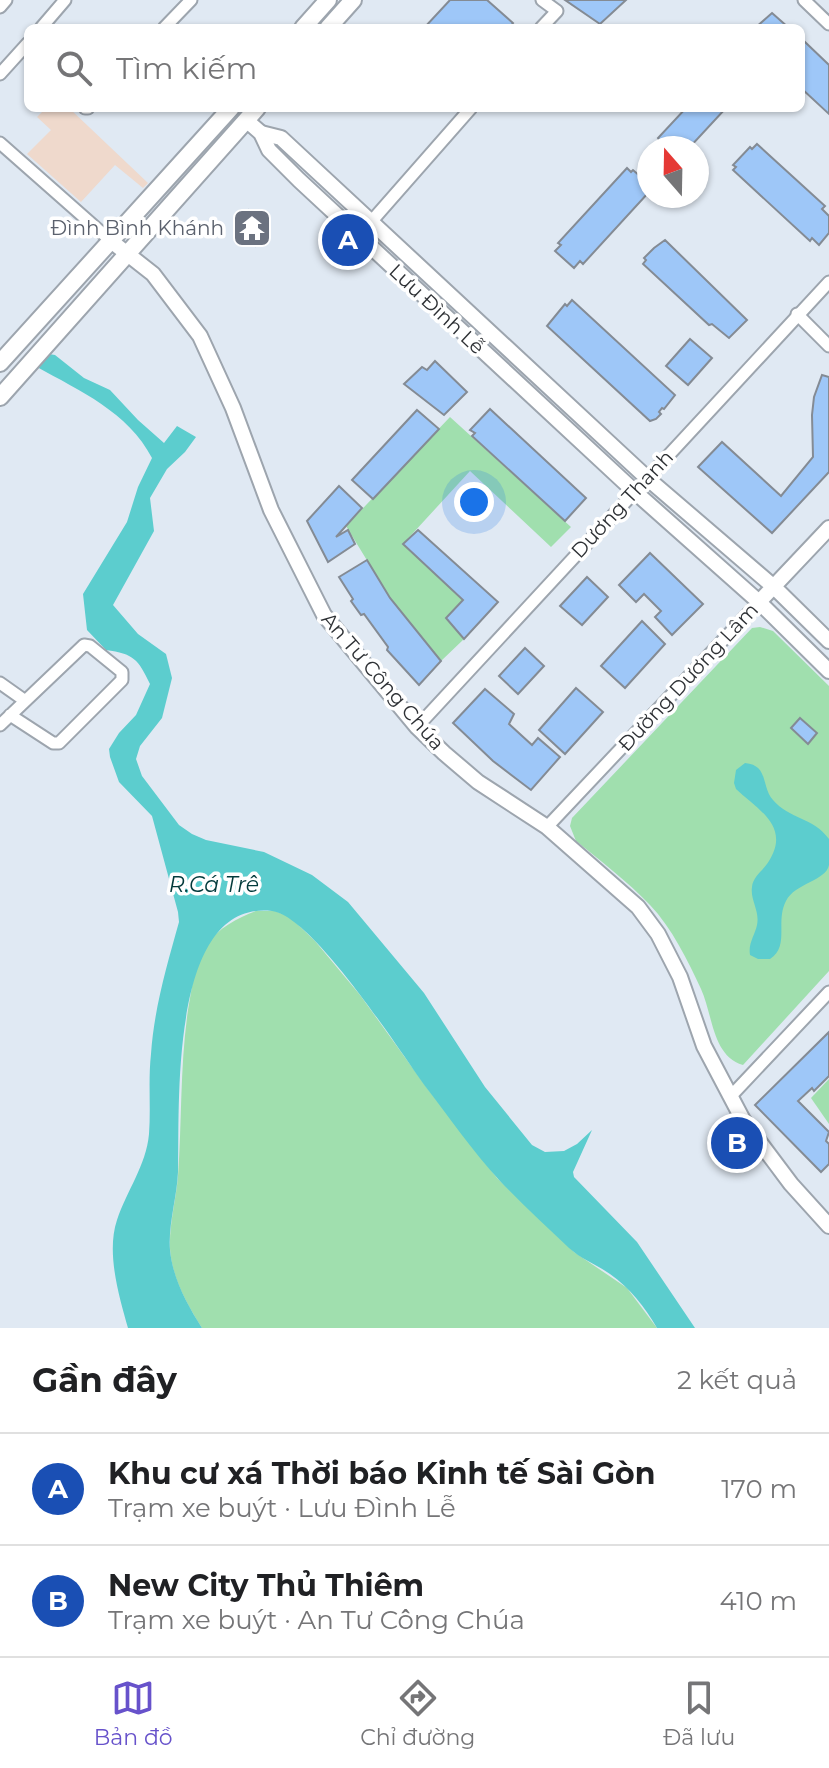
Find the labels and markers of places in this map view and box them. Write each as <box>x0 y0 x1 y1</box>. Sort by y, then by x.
temple icon: Đình Bình Khánh <box>231 207 273 249</box>
pin: A <box>322 210 374 270</box>
place label: Đình Bình Khánh <box>50 216 224 240</box>
pin: B <box>711 1113 763 1173</box>

